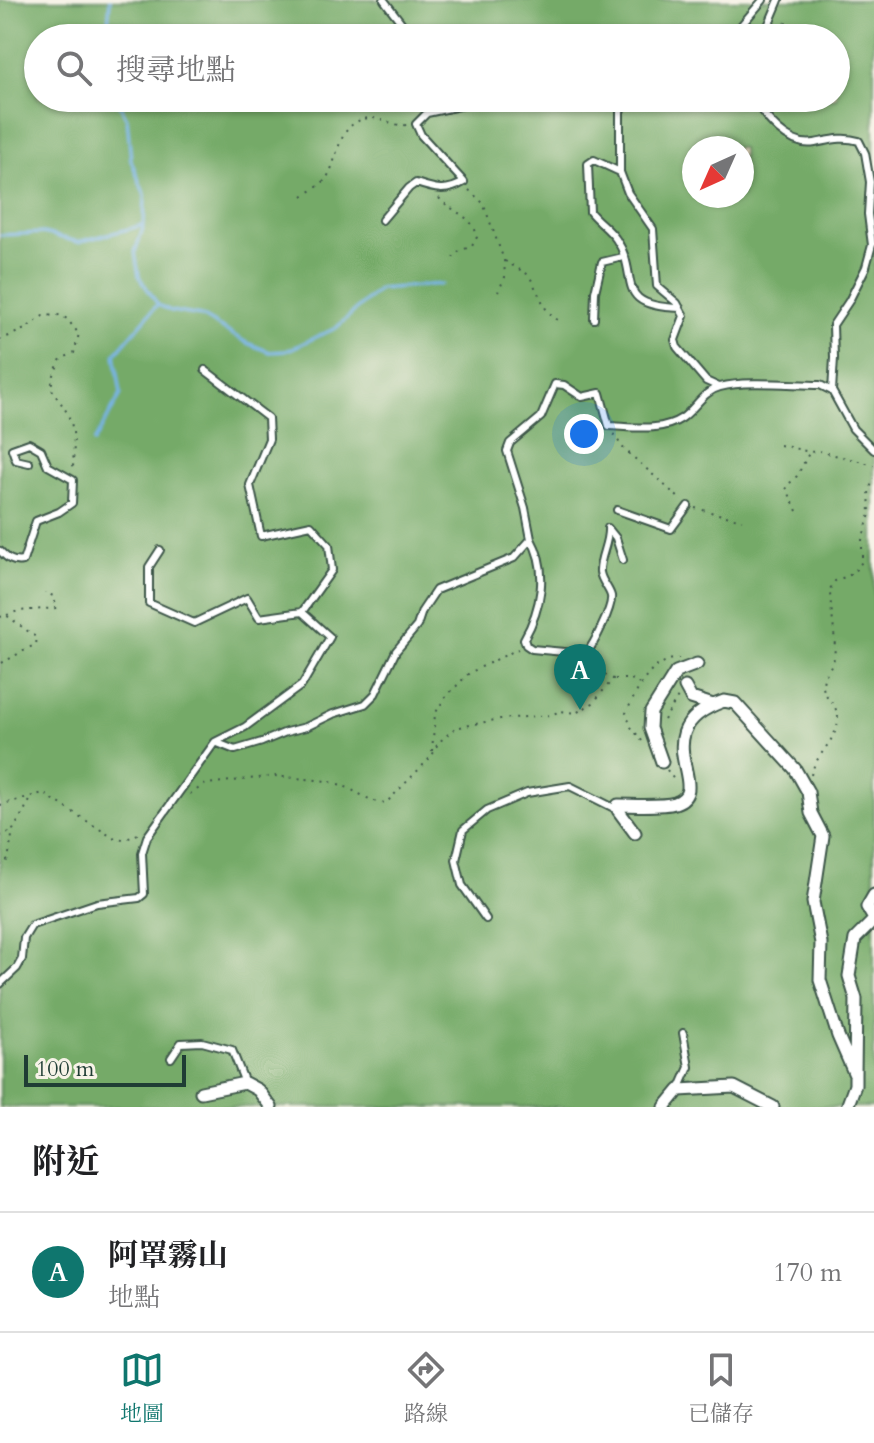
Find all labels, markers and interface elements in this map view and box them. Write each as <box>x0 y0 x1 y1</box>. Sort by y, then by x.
search box <box>24 24 850 112</box>
icon: search <box>52 46 96 90</box>
text: 搜尋地點 <box>116 50 236 91</box>
north arrow <box>682 136 754 208</box>
your location <box>564 414 604 454</box>
pin: A <box>554 644 606 710</box>
scale bar <box>24 1051 186 1087</box>
text: 100 m <box>36 1054 94 1084</box>
text: 附近 <box>32 1139 100 1185</box>
text: 阿罩霧山 <box>108 1235 228 1276</box>
text: A <box>48 1255 68 1290</box>
text: 170 m <box>773 1255 842 1290</box>
text: 地點 <box>108 1280 160 1315</box>
tab: 地圖 <box>120 1348 164 1429</box>
tab: 路線 <box>404 1348 448 1429</box>
tab: 已儲存 <box>688 1348 754 1429</box>

